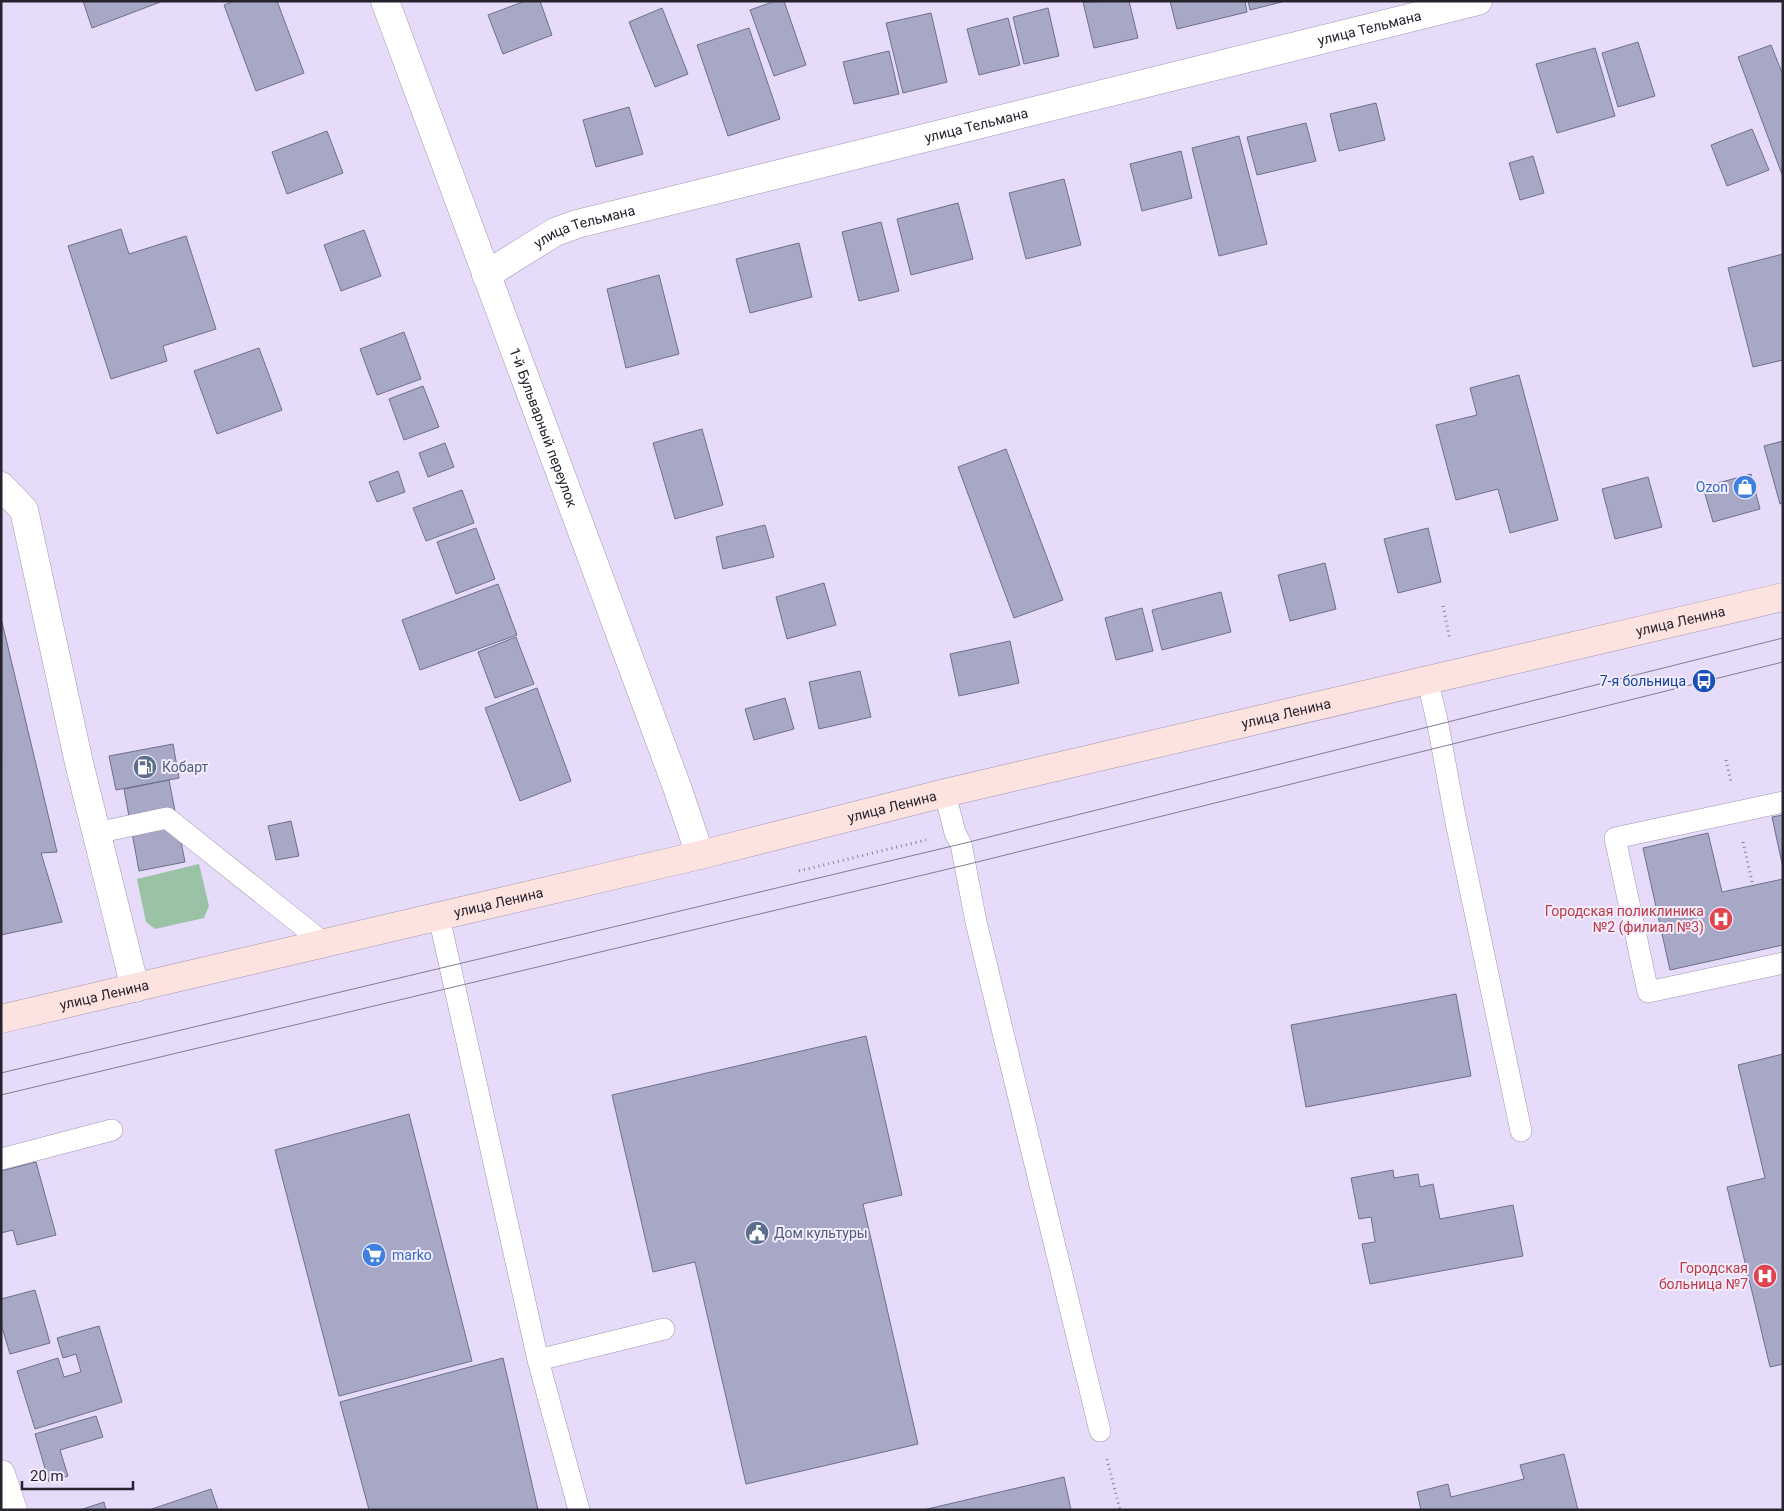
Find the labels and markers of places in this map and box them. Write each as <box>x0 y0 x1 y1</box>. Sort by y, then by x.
shop icon: Ozon <box>1732 474 1758 500</box>
place label: Ozon <box>1696 479 1728 495</box>
bus stop icon: 7-я больница <box>1691 668 1717 694</box>
place label: 7-я больница <box>1600 673 1686 689</box>
fuel station icon: Кобарт <box>132 754 158 780</box>
place label: Кобарт <box>162 759 208 775</box>
place label: Городская поликлиника №2 (филиал №3) <box>1545 903 1704 936</box>
hospital icon: Городская поликлиника №2 (филиал №3) <box>1708 906 1734 932</box>
public building icon: Дом культуры <box>744 1220 770 1246</box>
place label: Дом культуры <box>774 1225 868 1241</box>
supermarket icon: marko <box>361 1242 387 1268</box>
place label: marko <box>392 1247 432 1263</box>
place label: Городская больница №7 <box>1659 1260 1748 1292</box>
hospital icon: Городская больница №7 <box>1752 1263 1778 1289</box>

